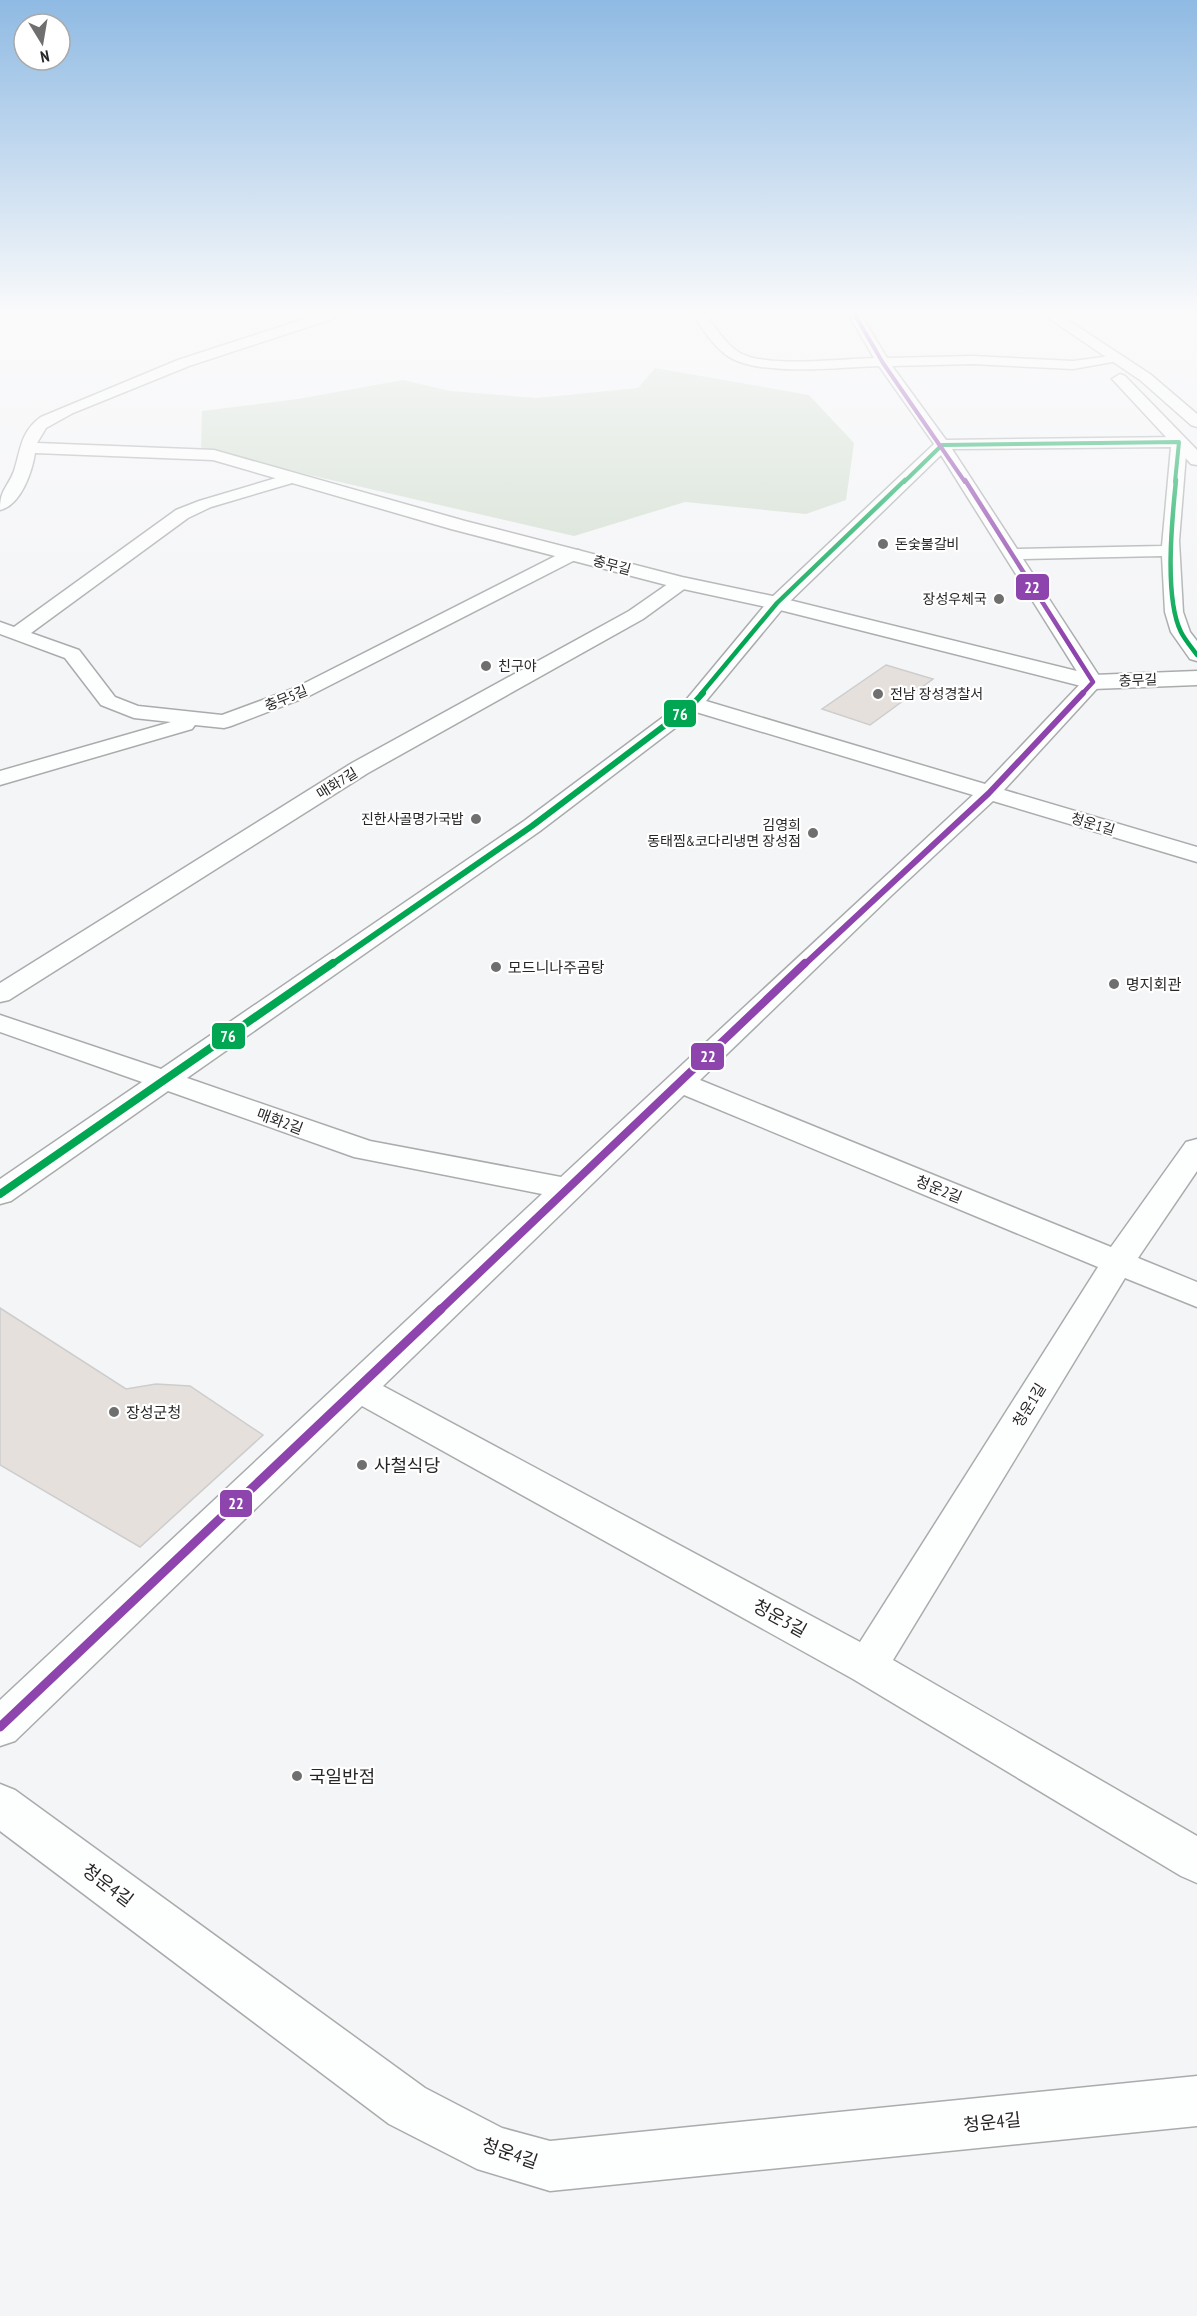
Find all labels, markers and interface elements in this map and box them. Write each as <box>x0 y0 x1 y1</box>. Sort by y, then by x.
north arrow <box>12 12 72 72</box>
text: N <box>39 46 51 67</box>
place label: 돈숯불갈비 <box>895 535 959 553</box>
marker: 돈숯불갈비 <box>876 537 890 551</box>
street label: 충무길 <box>591 551 633 579</box>
line badge: 22 <box>1015 573 1050 601</box>
text: 22 <box>1024 577 1040 597</box>
place label: 장성우체국 <box>923 590 987 608</box>
marker: 장성우체국 <box>992 592 1006 606</box>
place label: 친구야 <box>498 657 537 675</box>
marker: 친구야 <box>479 659 493 673</box>
street label: 충무길 <box>1118 670 1158 690</box>
street label: 충무5길 <box>262 681 310 715</box>
place label: 전남 장성경찰서 <box>890 685 983 703</box>
marker: 전남 장성경찰서 <box>871 687 885 701</box>
line badge: 76 <box>663 699 697 728</box>
text: 76 <box>672 704 688 724</box>
street label: 매화7길 <box>313 763 361 803</box>
street label: 청운1길 <box>1069 809 1117 839</box>
place label: 진한사골명가국밥 <box>361 810 464 828</box>
marker: 진한사골명가국밥 <box>469 812 483 826</box>
place label: 김영희 동태찜&코다리냉면 장성점 <box>647 816 801 850</box>
marker: 김영희 동태찜&코다리냉면 장성점 <box>806 826 820 840</box>
place label: 모드니나주곰탕 <box>508 958 605 977</box>
marker: 모드니나주곰탕 <box>489 960 503 974</box>
place label: 명지회관 <box>1126 975 1181 994</box>
marker: 명지회관 <box>1107 977 1121 991</box>
line badge: 76 <box>211 1022 246 1050</box>
text: 76 <box>220 1026 236 1046</box>
line badge: 22 <box>690 1042 725 1071</box>
text: 22 <box>700 1046 716 1066</box>
street label: 매화2길 <box>254 1104 306 1138</box>
street label: 청운2길 <box>913 1171 965 1207</box>
street label: 청운1길 <box>1008 1380 1050 1430</box>
place label: 장성군청 <box>126 1403 181 1422</box>
marker: 장성군청 <box>107 1405 121 1419</box>
place label: 사철식당 <box>374 1454 440 1477</box>
marker: 사철식당 <box>355 1458 369 1472</box>
line badge: 22 <box>219 1489 253 1518</box>
text: 22 <box>228 1493 244 1513</box>
street label: 청운3길 <box>749 1594 811 1642</box>
place label: 국일반점 <box>309 1765 375 1788</box>
marker: 국일반점 <box>290 1769 304 1783</box>
street label: 청운4길 <box>78 1858 138 1912</box>
street label: 청운4길 <box>962 2108 1022 2136</box>
street label: 청운4길 <box>479 2133 541 2173</box>

